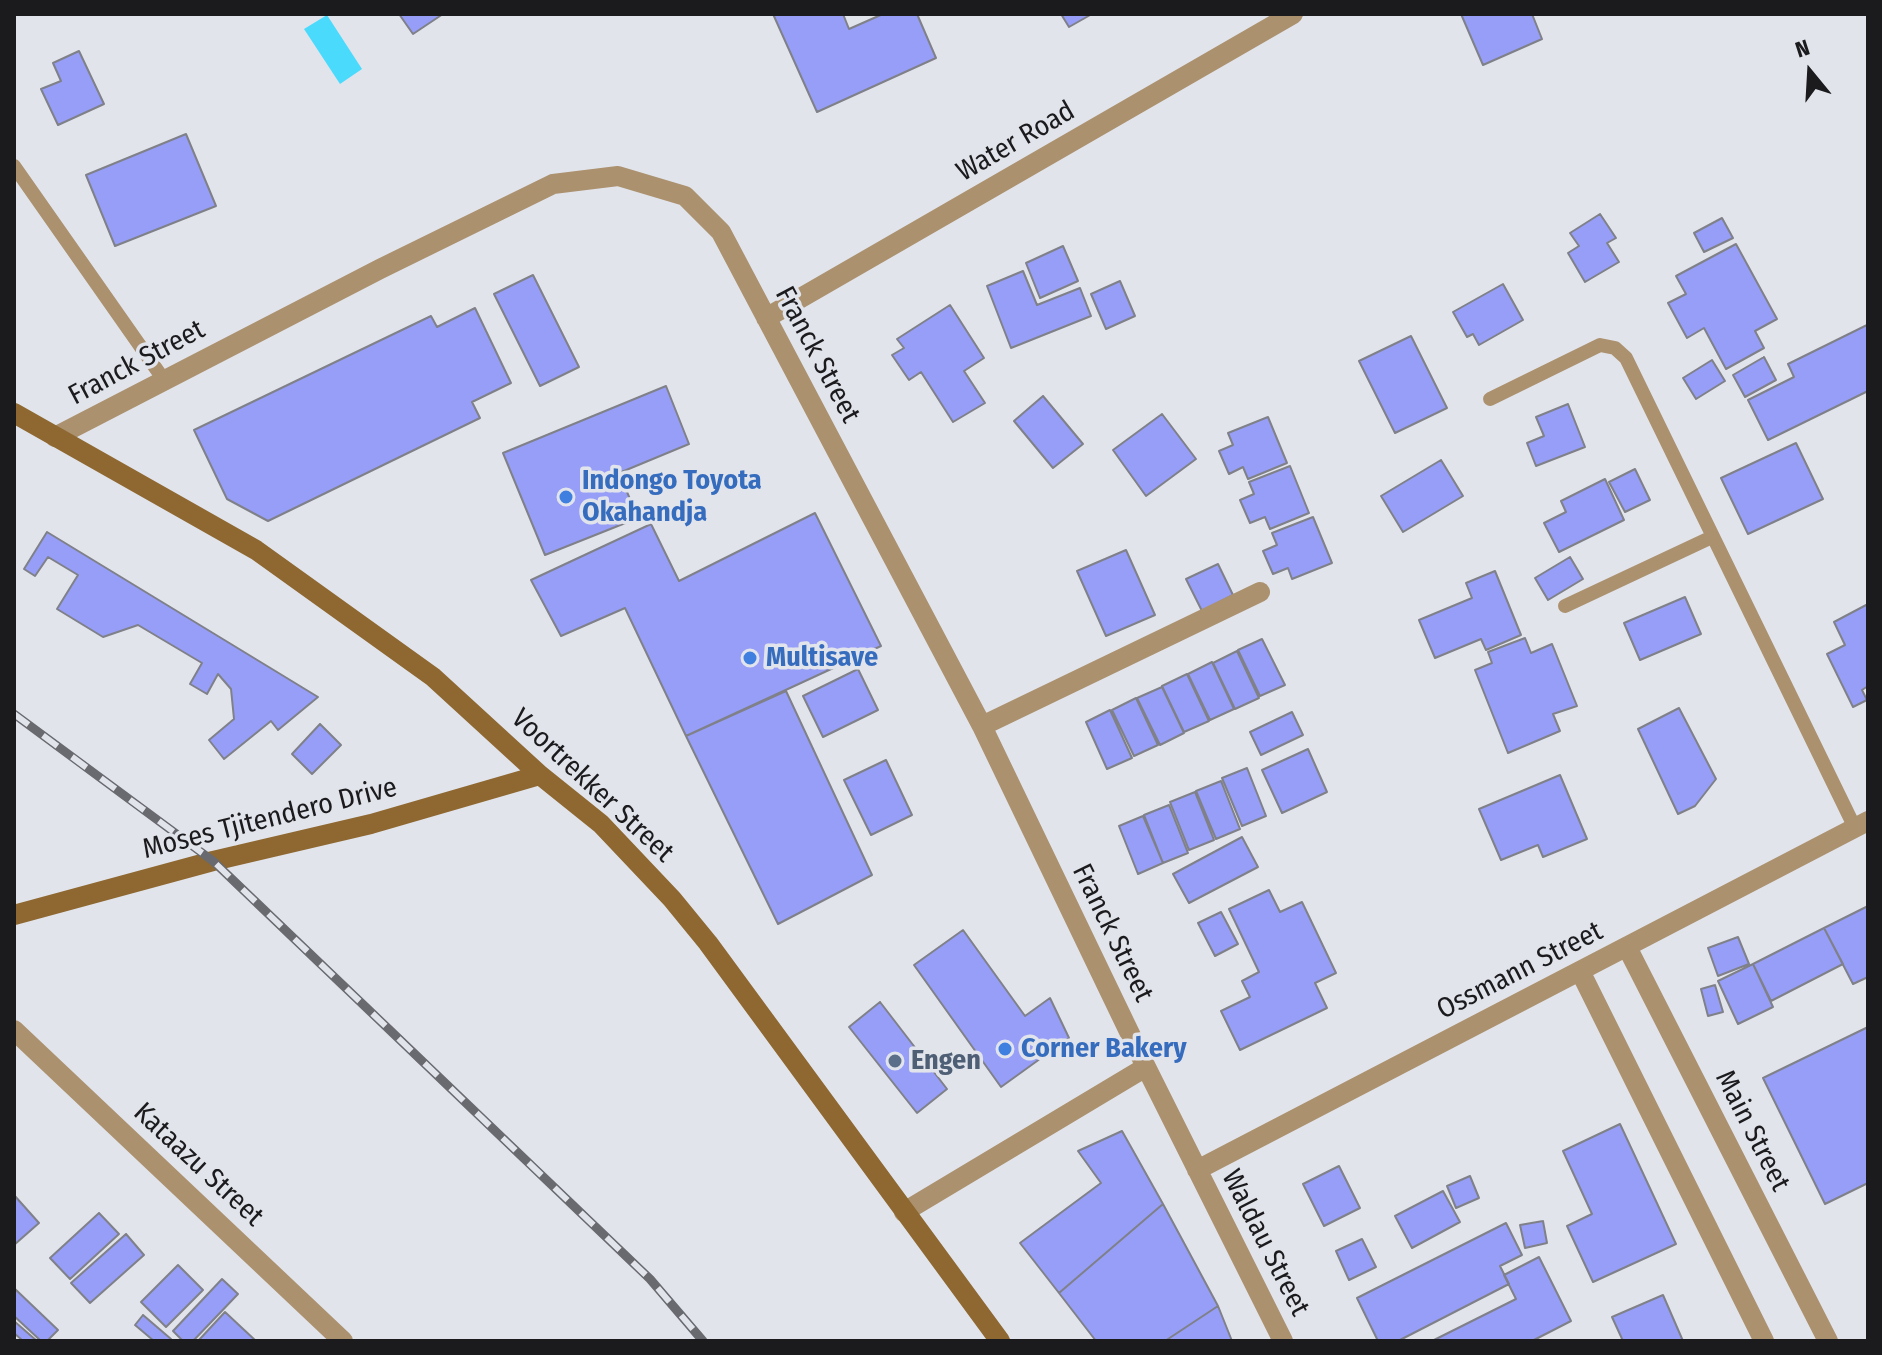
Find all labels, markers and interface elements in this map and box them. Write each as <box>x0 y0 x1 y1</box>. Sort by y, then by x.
north arrow <box>1770 32 1850 112</box>
text: N <box>1792 34 1813 64</box>
street label: Water Road <box>951 95 1081 189</box>
street label: Franck Street <box>767 281 867 429</box>
street label: Franck Street <box>63 313 211 413</box>
place label: Indongo Toyota Okahandja <box>582 464 762 530</box>
marker: Indongo Toyota Okahandja <box>557 488 575 506</box>
place label: Multisave <box>766 641 878 675</box>
marker: Multisave <box>741 649 759 667</box>
street label: Voortrekker Street <box>504 702 680 870</box>
street label: Moses Tjitendero Drive <box>139 771 401 867</box>
street label: Franck Street <box>1064 859 1160 1007</box>
street label: Ossmann Street <box>1432 915 1608 1027</box>
place label: Corner Bakery <box>1021 1032 1186 1066</box>
marker: Corner Bakery <box>996 1040 1014 1058</box>
place label: Engen <box>911 1044 981 1078</box>
marker: Engen <box>886 1052 904 1070</box>
street label: Main Street <box>1707 1065 1797 1197</box>
street label: Kataazu Street <box>126 1096 270 1234</box>
street label: Waldau Street <box>1214 1164 1316 1322</box>

